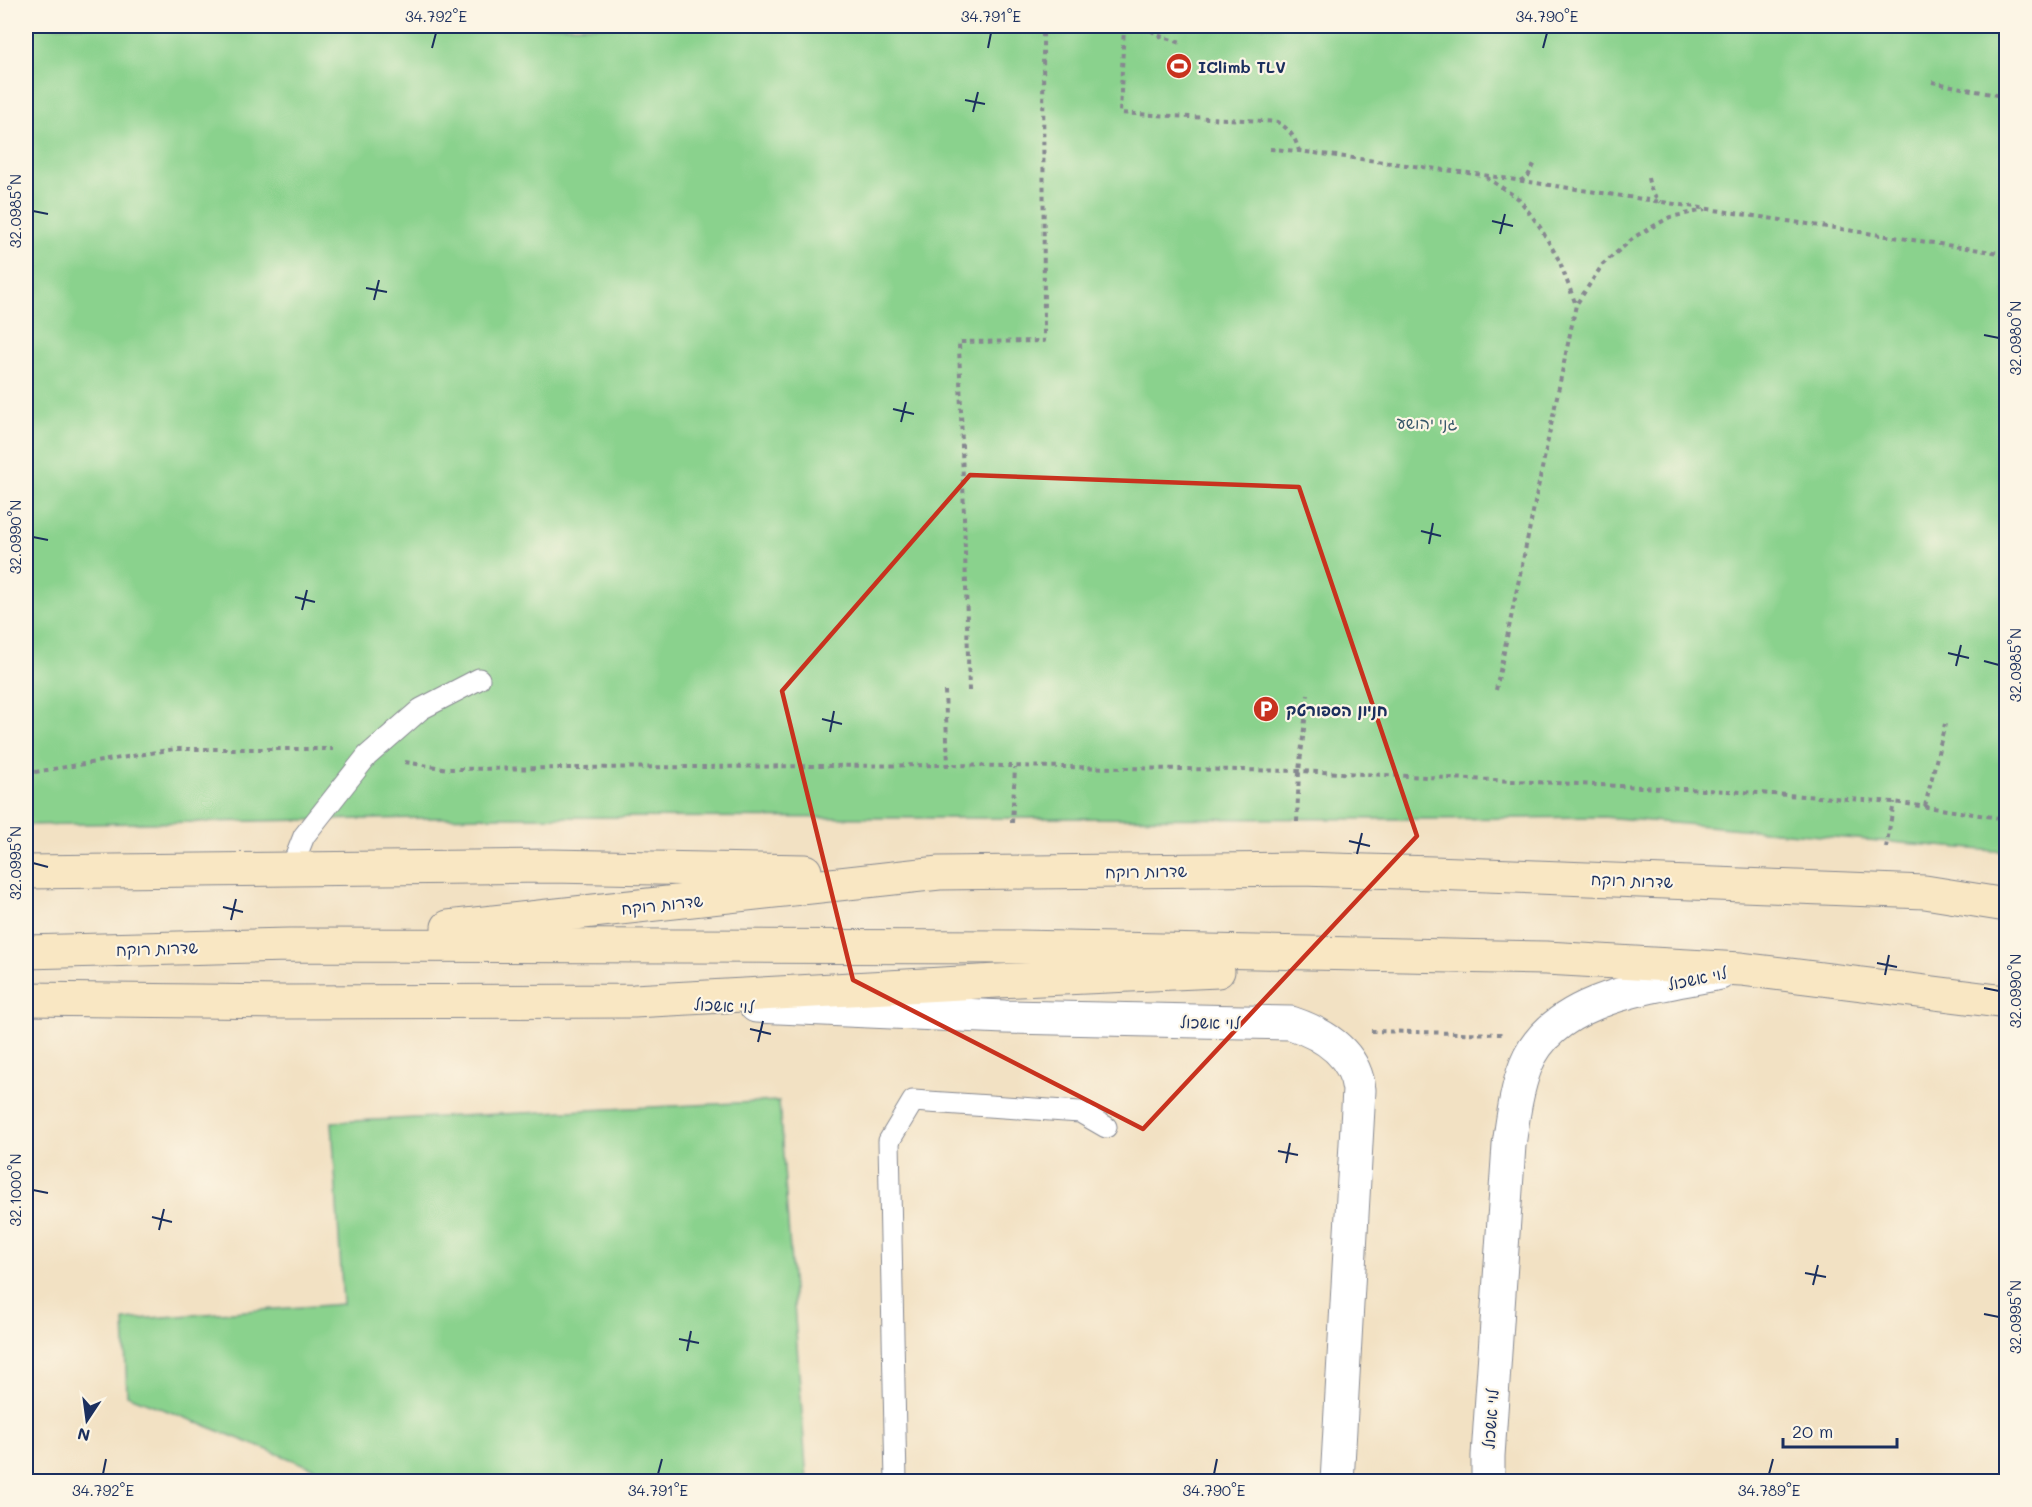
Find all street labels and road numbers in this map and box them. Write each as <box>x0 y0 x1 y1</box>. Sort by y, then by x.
street label: שדרות רוקח <box>1105 860 1188 882</box>
street label: שדרות רוקח <box>1590 868 1674 892</box>
street label: שדרות רוקח <box>620 889 704 919</box>
street label: שדרות רוקח <box>115 936 199 960</box>
street label: לוי אשכול <box>1665 961 1729 995</box>
street label: לוי אשכול <box>693 993 755 1017</box>
street label: לוי אשכול <box>1180 1011 1241 1033</box>
street label: לוי אשכול <box>1477 1388 1503 1450</box>

